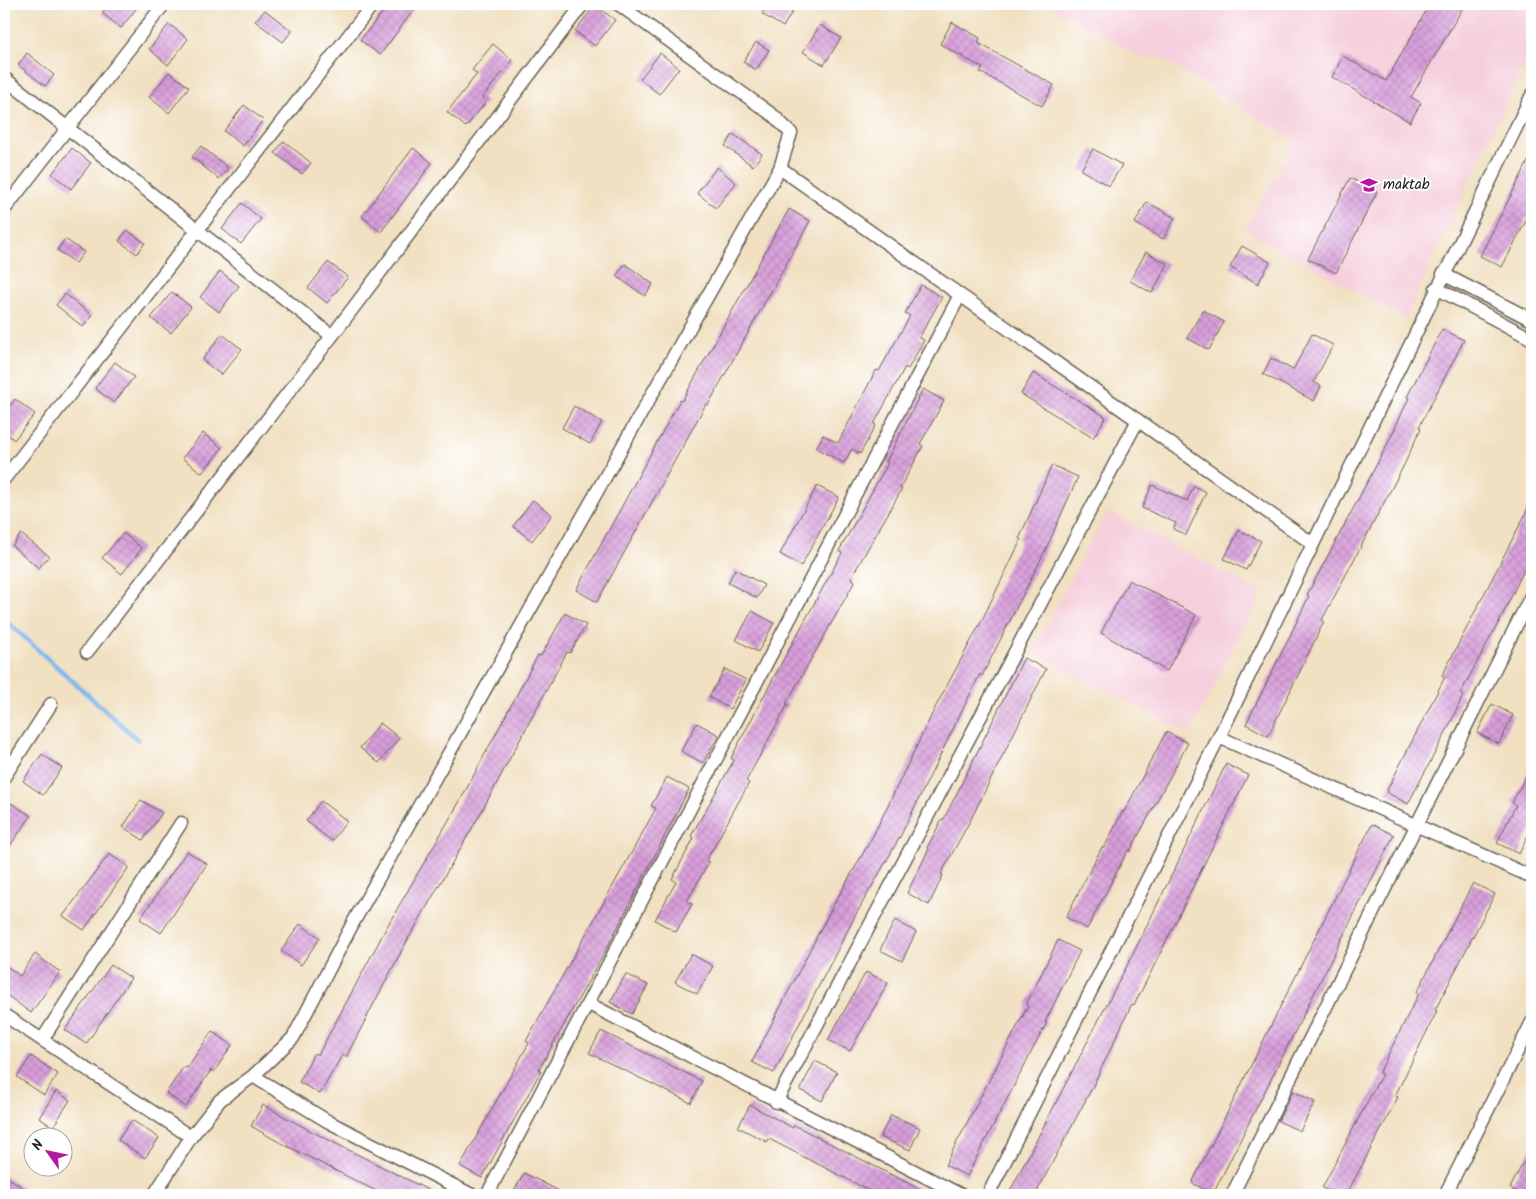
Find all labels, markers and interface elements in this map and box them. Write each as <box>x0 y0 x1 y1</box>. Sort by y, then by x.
place label: maktab <box>1383 173 1430 197</box>
school or university icon: maktab <box>1359 175 1379 195</box>
north arrow <box>22 1126 72 1176</box>
text: N <box>26 1136 50 1155</box>

